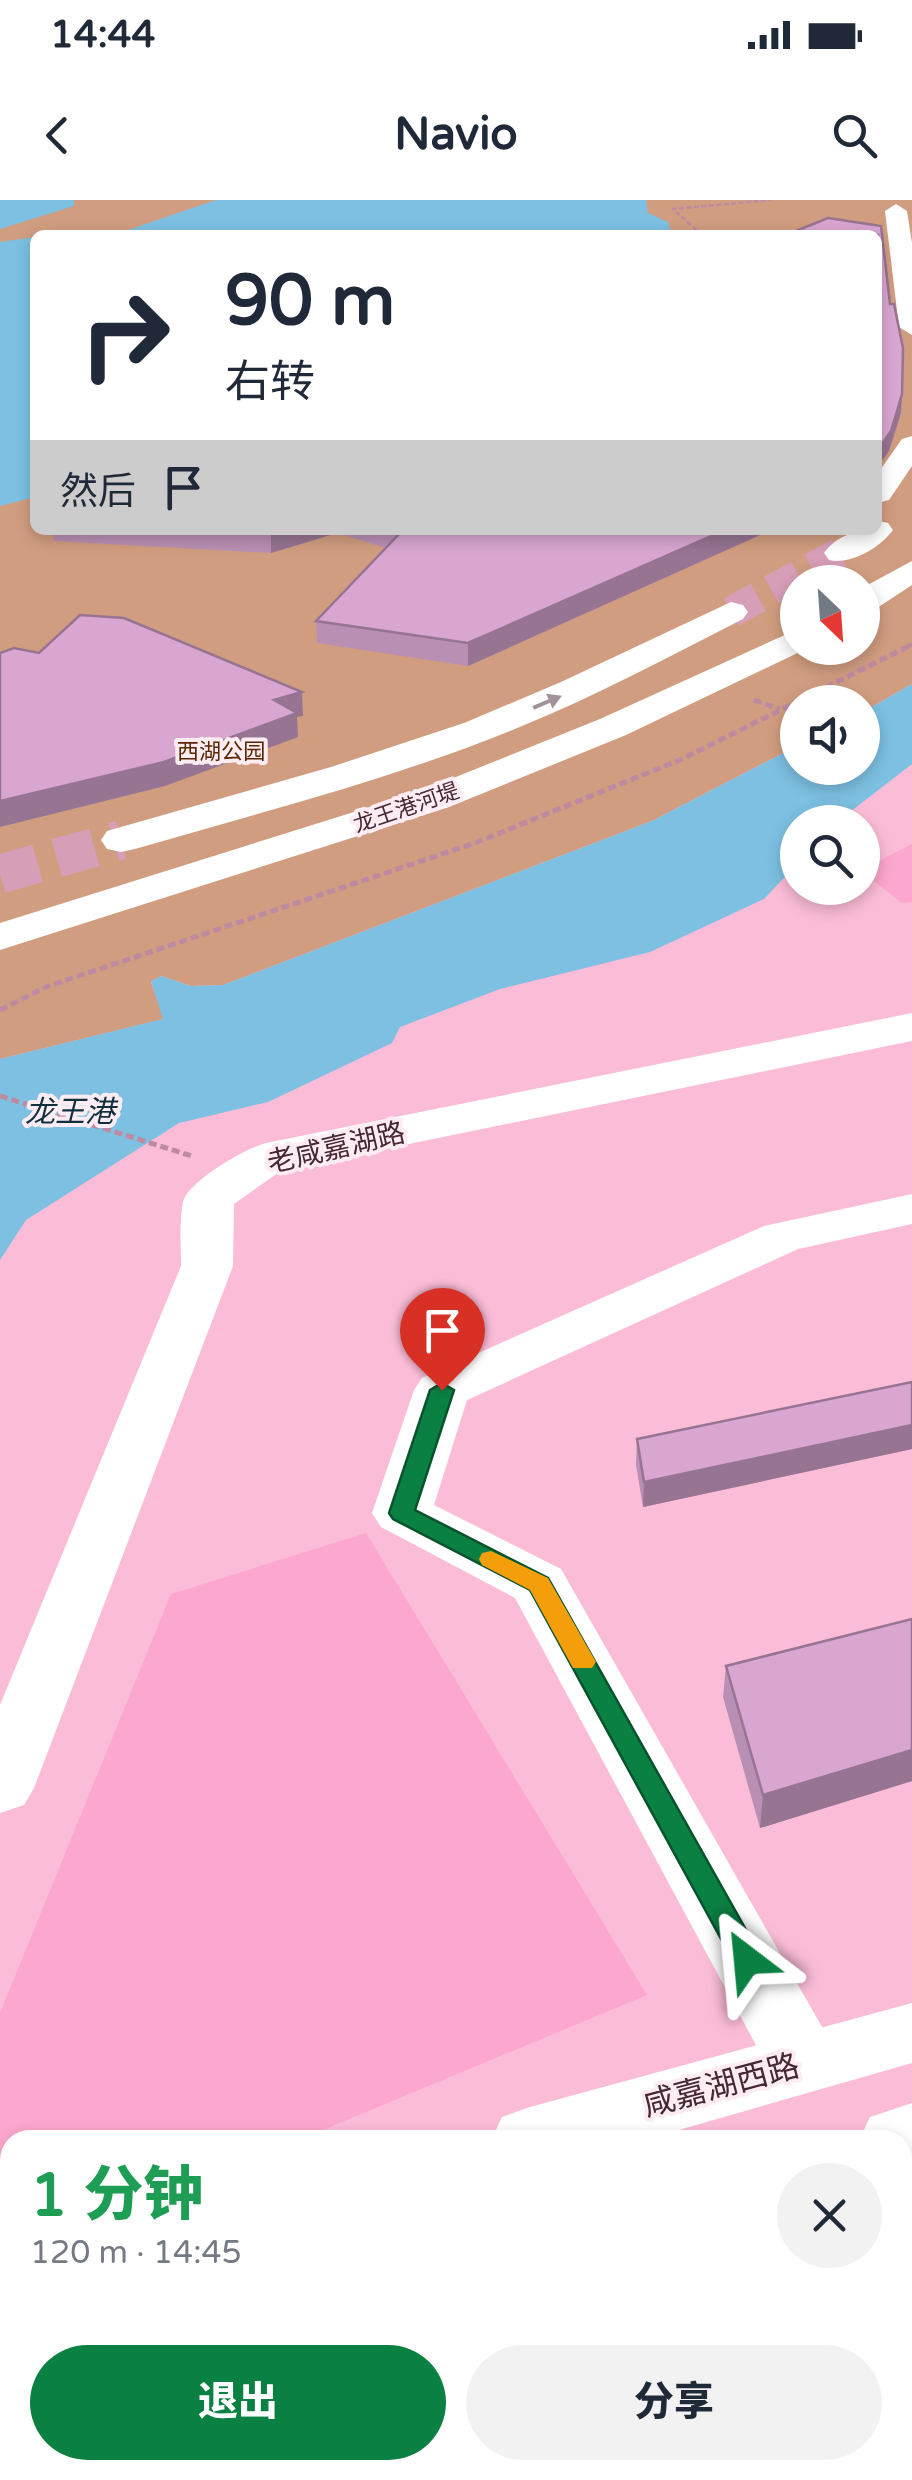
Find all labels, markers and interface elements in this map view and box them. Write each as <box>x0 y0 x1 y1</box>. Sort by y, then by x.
text: 14:44 <box>50 12 155 58</box>
icon: back <box>30 108 85 163</box>
text: Navio <box>394 108 518 162</box>
icon: search <box>827 108 882 163</box>
text: 90 m <box>225 260 395 344</box>
icon: right <box>60 270 190 400</box>
text: 右转 <box>225 356 315 410</box>
icon: arrive <box>156 460 211 515</box>
text: 然后 <box>60 469 136 515</box>
north arrow <box>780 565 880 665</box>
map controls <box>780 565 880 905</box>
button: sound <box>780 685 880 785</box>
one-way arrow <box>532 694 561 710</box>
park label: 西湖公园 <box>177 739 265 765</box>
street label: 龙王港河堤 <box>350 778 463 838</box>
button: search <box>780 805 880 905</box>
water label: 龙王港 <box>25 1094 119 1131</box>
street label: 老咸嘉湖路 <box>264 1116 408 1180</box>
pin <box>400 1288 485 1391</box>
icon: arrive <box>415 1303 470 1358</box>
position arrow <box>695 1908 799 2012</box>
street label: 咸嘉湖西路 <box>639 2047 803 2125</box>
text: 1 分钟 <box>30 2160 203 2232</box>
button: close <box>777 2163 882 2268</box>
text: 120 m · 14:45 <box>30 2234 242 2272</box>
button: 退出 <box>30 2345 446 2460</box>
button: 分享 <box>466 2345 882 2460</box>

